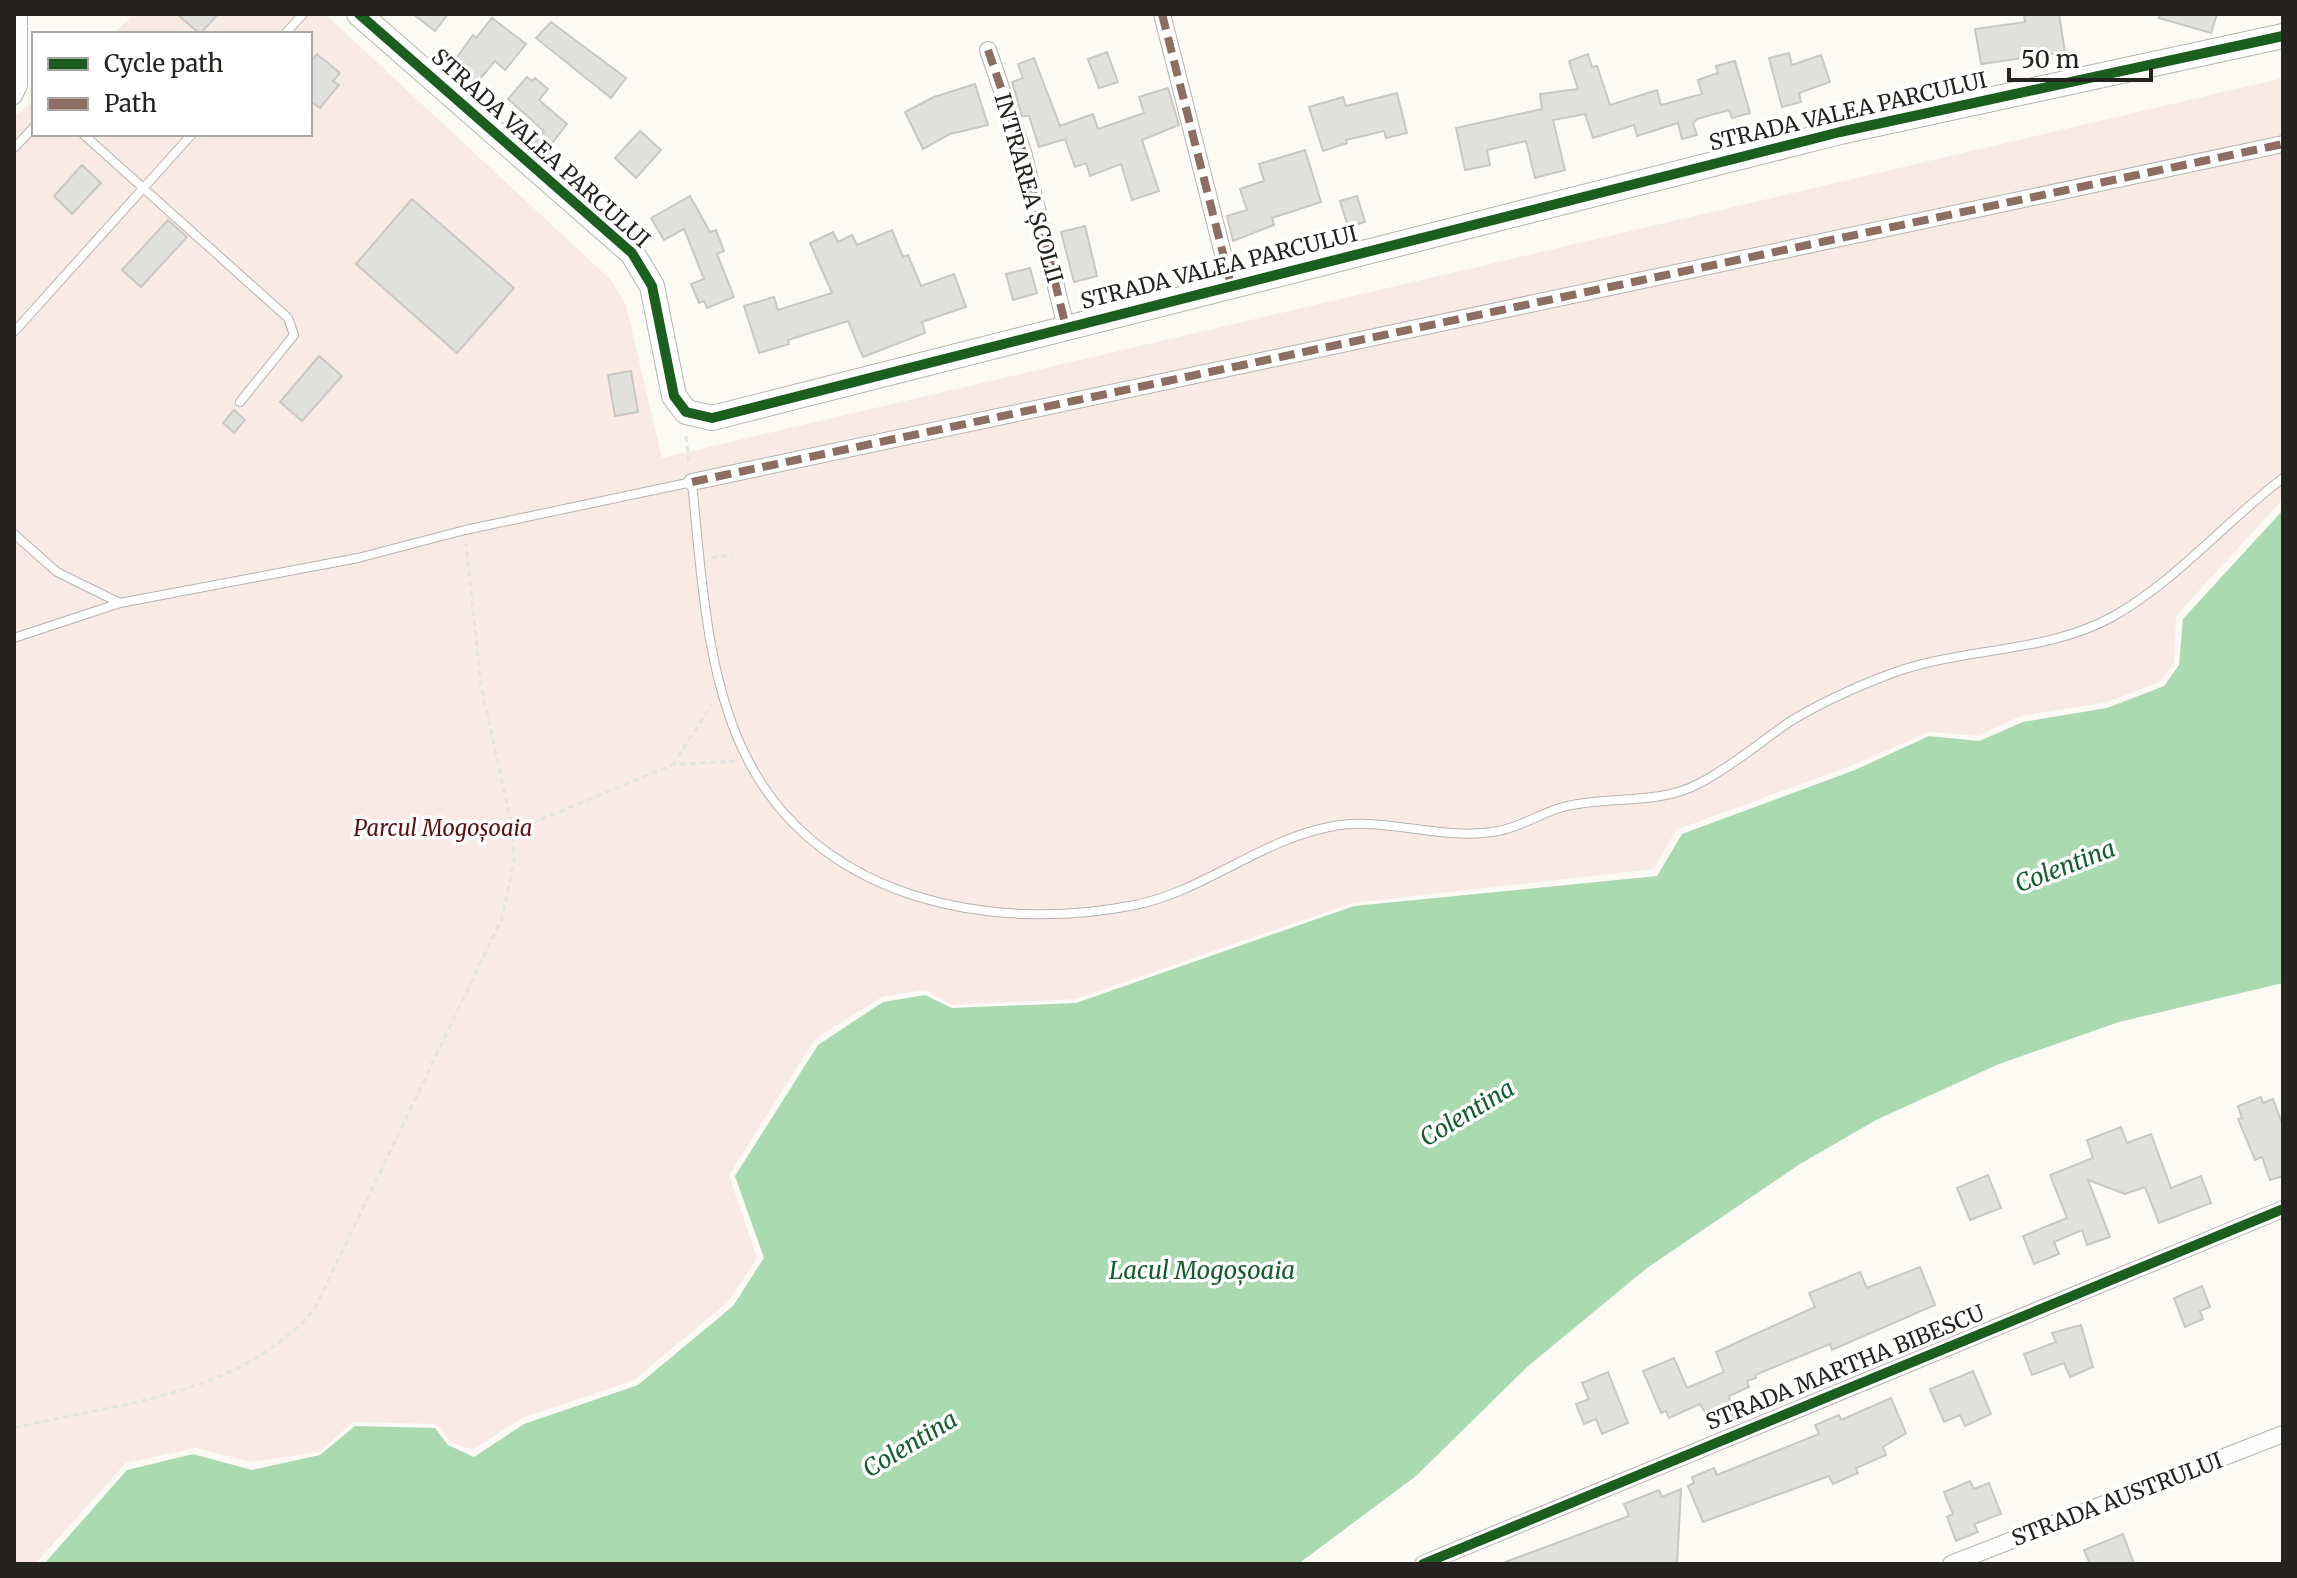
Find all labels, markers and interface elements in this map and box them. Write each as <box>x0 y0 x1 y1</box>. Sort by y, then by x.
legend <box>32 32 312 136</box>
scale bar <box>2009 32 2151 82</box>
street label: STRADA VALEA PARCULUI <box>426 43 656 253</box>
text: 50 m <box>2021 44 2080 75</box>
text: Cycle path <box>104 48 223 79</box>
street label: STRADA VALEA PARCULUI <box>1706 65 1990 157</box>
text: Path <box>104 88 157 119</box>
street label: INTRAREA ȘCOLII <box>989 90 1069 286</box>
street label: STRADA VALEA PARCULUI <box>1078 219 1360 315</box>
park label: Parcul Mogoșoaia <box>354 814 532 842</box>
water label: Colentina <box>2010 833 2120 899</box>
water label: Colentina <box>1414 1073 1520 1153</box>
water label: Lacul Mogoșoaia <box>1109 1255 1295 1286</box>
street label: STRADA MARTHA BIBESCU <box>1702 1298 1988 1436</box>
water label: Colentina <box>857 1404 963 1484</box>
street label: STRADA AUSTRULUI <box>2008 1446 2226 1552</box>

